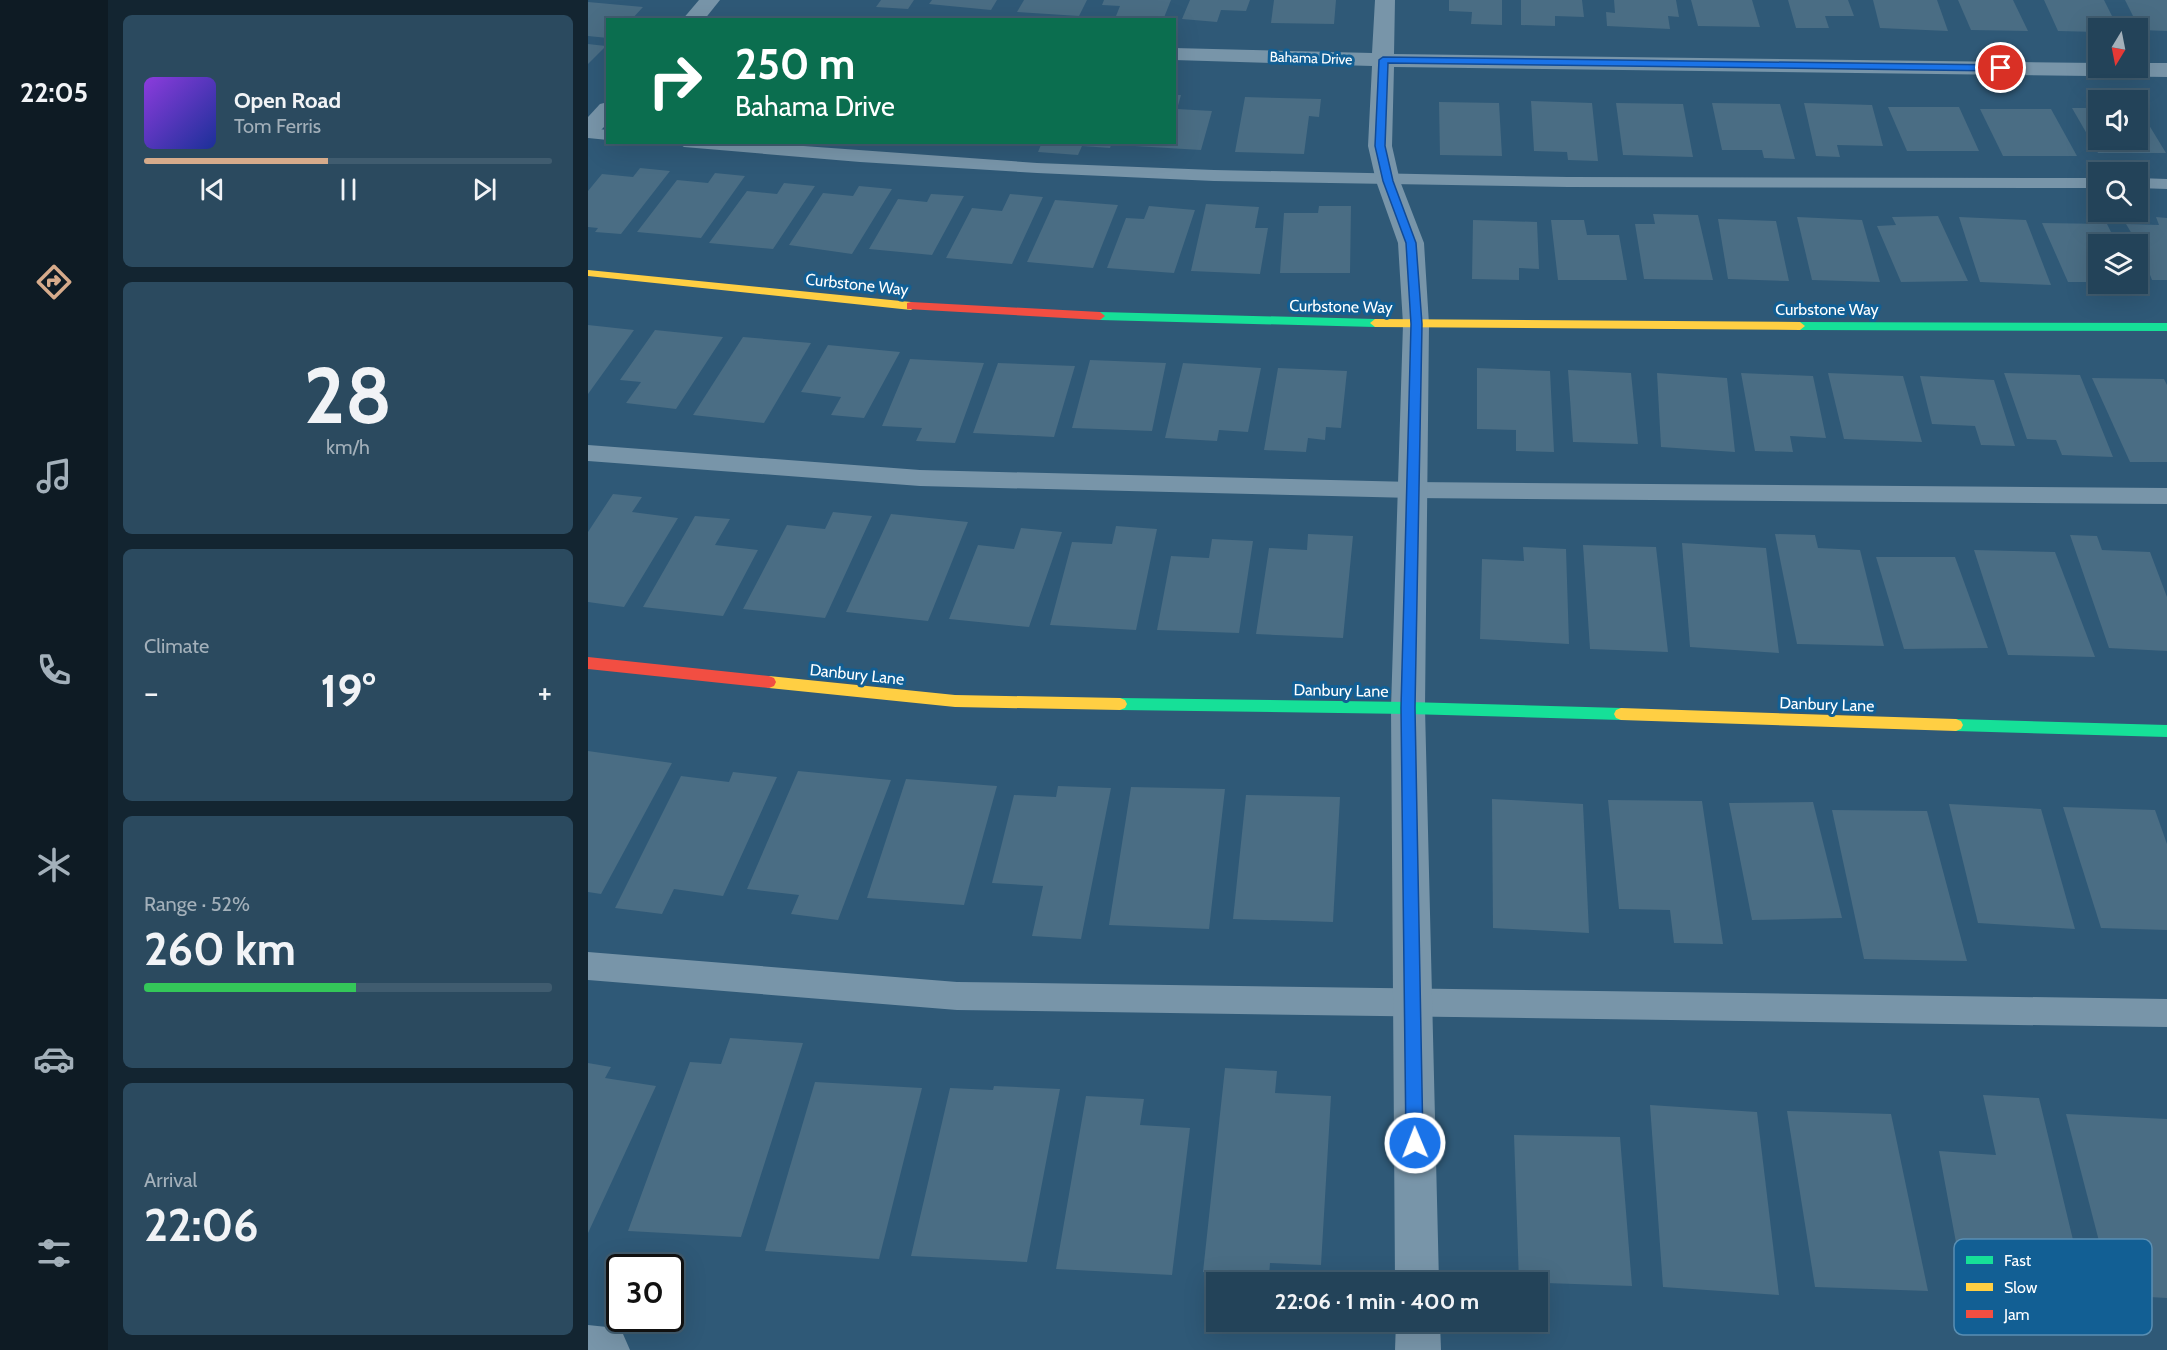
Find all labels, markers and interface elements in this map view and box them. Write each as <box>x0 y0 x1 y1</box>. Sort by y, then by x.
north arrow <box>2088 18 2148 78</box>
map controls <box>2088 18 2148 294</box>
text: 250 m <box>735 38 855 90</box>
icon: right <box>636 42 714 120</box>
pin <box>1975 42 2026 93</box>
street label: Bahama Drive <box>1269 48 1353 68</box>
icon: arrive <box>1984 51 2017 84</box>
text: 22:05 <box>20 76 88 109</box>
text: Open Road <box>234 87 341 114</box>
text: Bahama Drive <box>735 90 895 123</box>
button: sound <box>2088 90 2148 150</box>
text: Tom Ferris <box>234 114 321 138</box>
button: search <box>2088 162 2148 222</box>
icon: previous <box>196 173 229 206</box>
icon: pause <box>332 173 365 206</box>
icon: next <box>468 173 501 206</box>
button: layers <box>2088 234 2148 294</box>
icon: directions <box>33 261 75 303</box>
street label: Curbstone Way <box>805 270 909 299</box>
street label: Curbstone Way <box>1289 296 1393 317</box>
street label: Curbstone Way <box>1775 300 1879 319</box>
text: 28 <box>304 348 392 443</box>
text: km/h <box>326 435 370 459</box>
icon: music <box>33 455 75 497</box>
text: Climate <box>144 634 209 658</box>
icon: phone <box>33 649 75 691</box>
street label: Danbury Lane <box>809 660 905 689</box>
text: 19° <box>321 664 375 718</box>
text: − <box>144 672 159 712</box>
text: + <box>537 672 552 712</box>
street label: Danbury Lane <box>1293 680 1389 701</box>
street label: Danbury Lane <box>1779 693 1875 716</box>
icon: climate <box>33 844 75 886</box>
text: Range · 52% <box>144 892 250 916</box>
text: 260 km <box>144 922 296 976</box>
icon: car <box>33 1038 75 1080</box>
position arrow <box>1383 1111 1447 1175</box>
text: Arrival <box>144 1168 197 1192</box>
text: 22:06 <box>144 1198 259 1252</box>
icon: filters <box>33 1232 75 1274</box>
legend <box>1954 1239 2152 1335</box>
text: Fast <box>2004 1251 2032 1270</box>
speed limit sign: 30 <box>606 1254 684 1332</box>
text: Slow <box>2004 1278 2038 1297</box>
text: 22:06 · 1 min · 400 m <box>1275 1288 1479 1315</box>
text: Jam <box>2003 1305 2030 1324</box>

